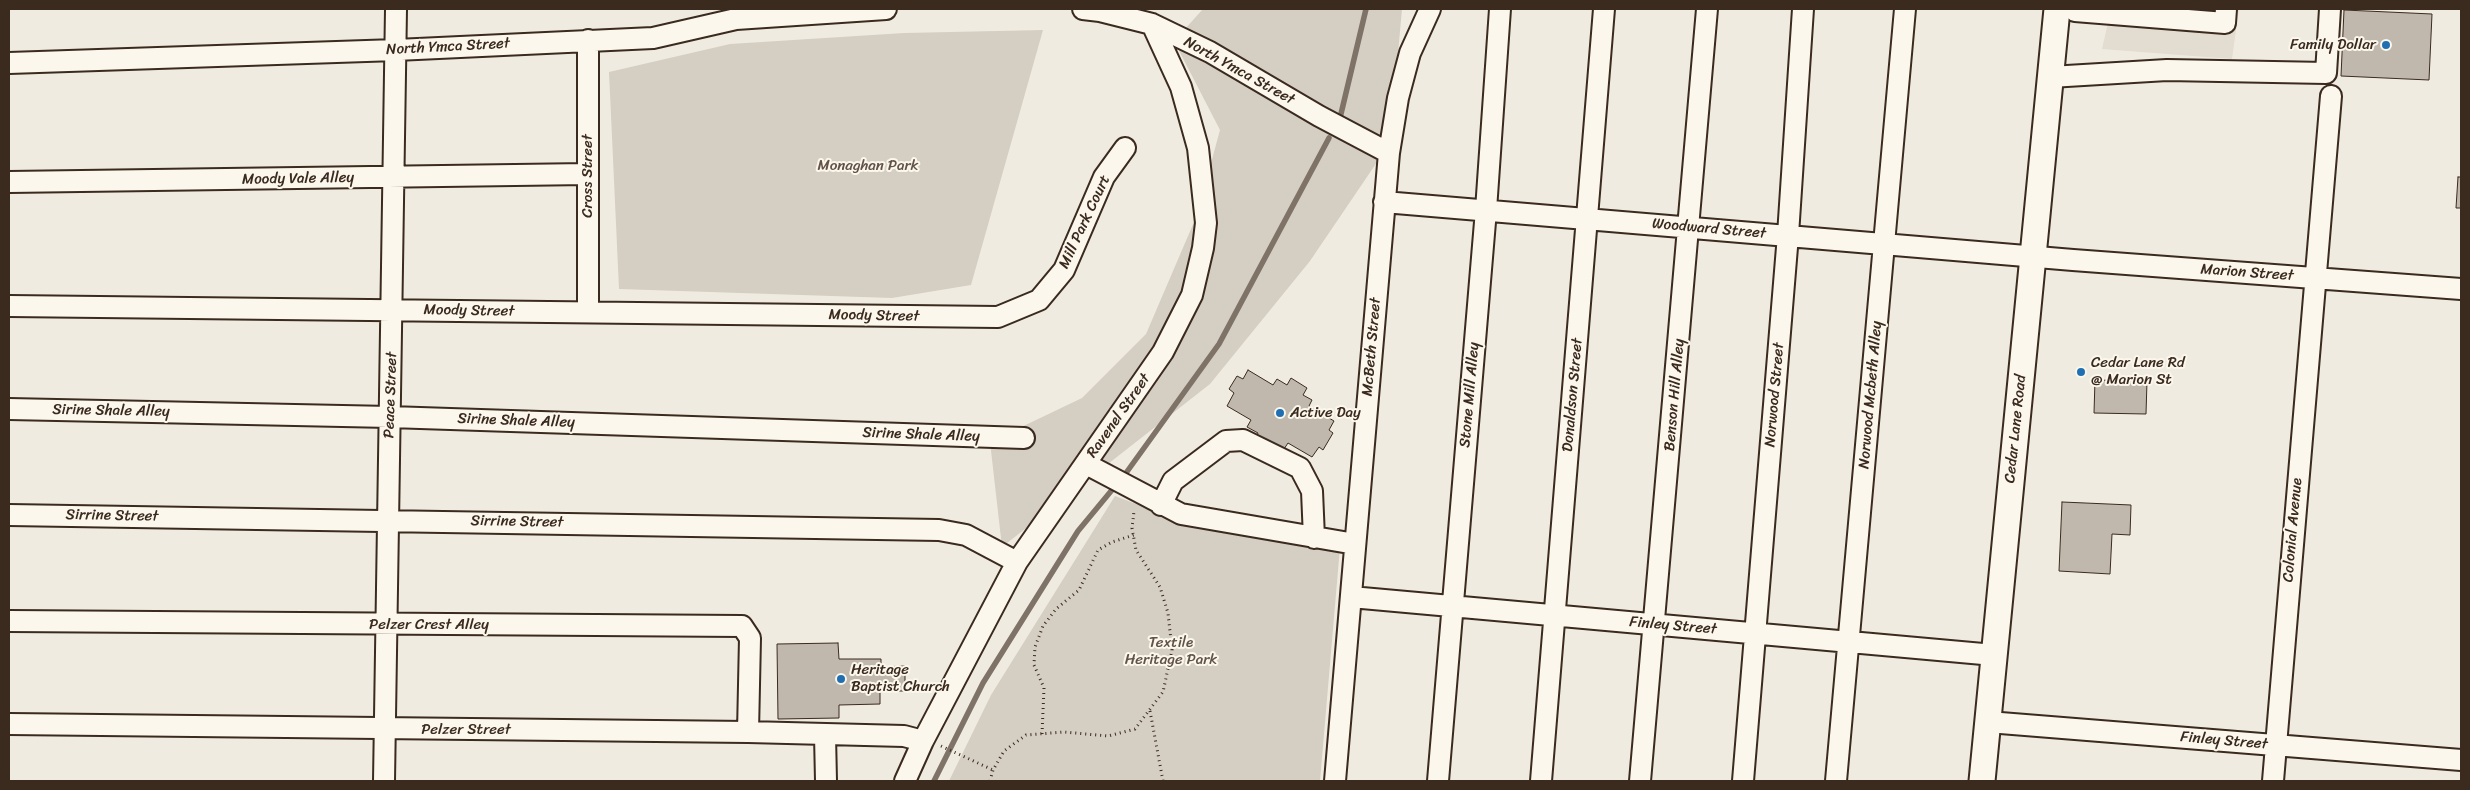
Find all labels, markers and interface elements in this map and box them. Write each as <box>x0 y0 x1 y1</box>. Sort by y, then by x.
street label: North Ymca Street <box>1180 33 1298 109</box>
street label: North Ymca Street <box>386 35 510 59</box>
place label: Family Dollar <box>2290 36 2376 54</box>
marker: Family Dollar <box>2380 39 2392 51</box>
street label: Cross Street <box>579 134 597 218</box>
park label: Monaghan Park <box>817 157 919 175</box>
street label: Moody Vale Alley <box>242 169 354 189</box>
street label: Mill Park Court <box>1055 172 1115 272</box>
street label: Woodward Street <box>1651 215 1767 243</box>
street label: Marion Street <box>2200 261 2294 285</box>
street label: McBeth Street <box>1359 297 1385 397</box>
street label: Moody Street <box>424 301 514 321</box>
street label: Moody Street <box>829 306 919 326</box>
street label: Norwood Mcbeth Alley <box>1856 320 1886 470</box>
street label: Donaldson Street <box>1559 337 1587 453</box>
street label: Benson Hill Alley <box>1661 338 1689 452</box>
street label: Stone Mill Alley <box>1456 341 1484 449</box>
street label: Norwood Street <box>1761 342 1789 448</box>
street label: Peace Street <box>380 351 402 439</box>
place label: Cedar Lane Rd @ Marion St <box>2091 354 2185 389</box>
marker: Cedar Lane Rd @ Marion St <box>2075 366 2087 378</box>
street label: Ravenel Street <box>1083 371 1155 461</box>
street label: Cedar Lane Road <box>2001 374 2031 484</box>
street label: Sirine Shale Alley <box>52 401 170 421</box>
place label: Active Day <box>1290 404 1361 422</box>
marker: Active Day <box>1274 407 1286 419</box>
street label: Sirine Shale Alley <box>457 410 575 432</box>
street label: Sirine Shale Alley <box>862 424 980 446</box>
street label: Colonial Avenue <box>2279 477 2307 583</box>
street label: Sirrine Street <box>65 506 159 526</box>
street label: Sirrine Street <box>470 512 564 532</box>
street label: Finley Street <box>1629 613 1717 639</box>
street label: Pelzer Crest Alley <box>369 616 489 634</box>
park label: Textile Heritage Park <box>1125 634 1217 669</box>
place label: Heritage Baptist Church <box>851 661 950 696</box>
marker: Heritage Baptist Church <box>835 673 847 685</box>
street label: Pelzer Street <box>421 721 511 739</box>
street label: Finley Street <box>2180 728 2268 754</box>

